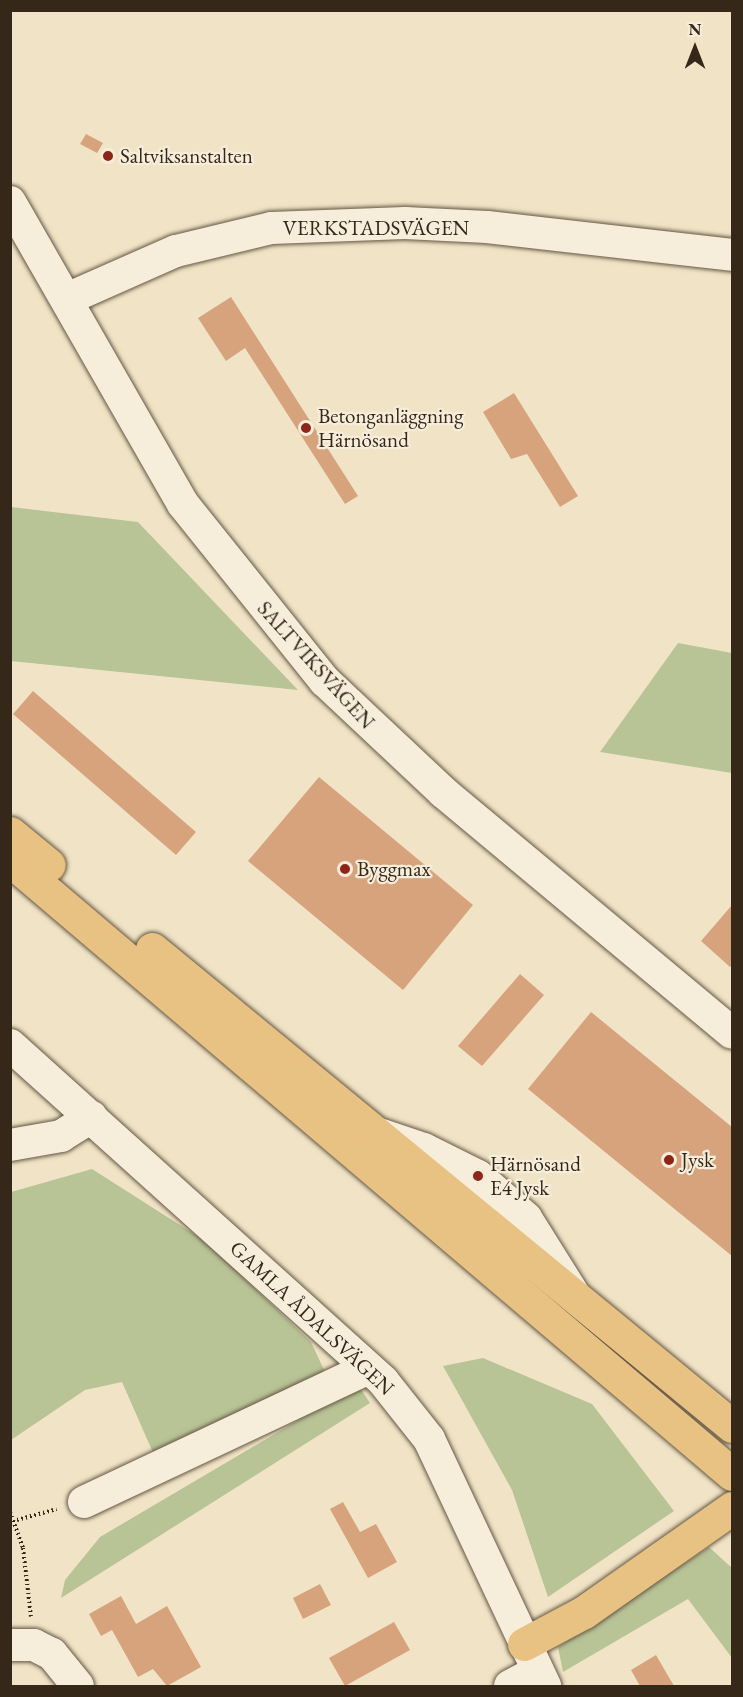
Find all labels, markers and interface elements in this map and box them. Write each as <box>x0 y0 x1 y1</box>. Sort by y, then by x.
north arrow <box>665 18 725 78</box>
text: N <box>689 19 701 40</box>
place label: Saltviksanstalten <box>120 143 253 169</box>
marker: Saltviksanstalten <box>101 149 115 163</box>
street label: VERKSTADSVÄGEN <box>283 215 469 241</box>
place label: Betonganläggning Härnösand <box>318 403 463 453</box>
marker: Betonganläggning Härnösand <box>299 421 313 435</box>
street label: SALTVIKSVÄGEN <box>252 596 380 734</box>
place label: Byggmax <box>357 856 431 882</box>
marker: Byggmax <box>338 862 352 876</box>
place label: Jysk <box>681 1147 714 1173</box>
place label: Härnösand E4 Jysk <box>490 1151 581 1201</box>
marker: Jysk <box>662 1153 676 1167</box>
marker: Härnösand E4 Jysk <box>471 1169 485 1183</box>
street label: GAMLA ÅDALSVÄGEN <box>225 1235 399 1401</box>

